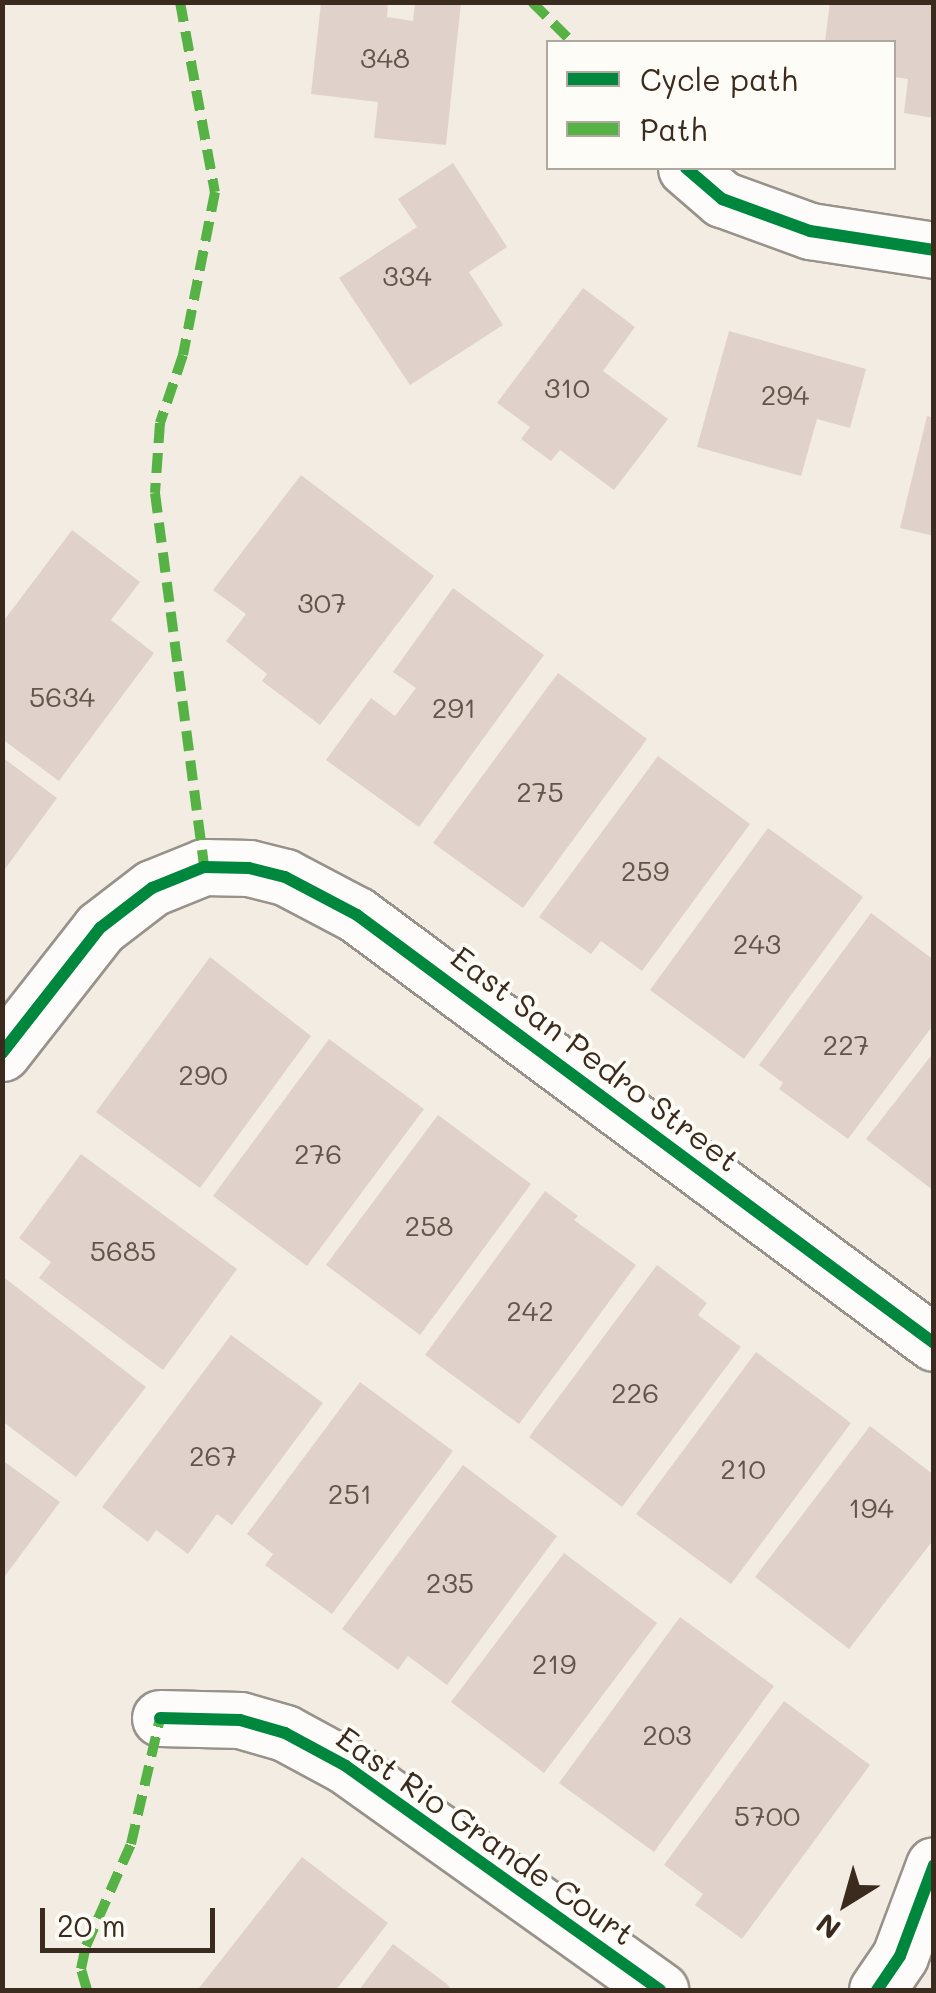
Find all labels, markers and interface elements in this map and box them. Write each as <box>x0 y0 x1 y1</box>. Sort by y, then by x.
house number: 348 <box>360 40 410 74</box>
legend <box>546 40 896 170</box>
text: Cycle path <box>640 59 798 99</box>
text: Path <box>640 109 707 149</box>
house number: 334 <box>382 258 432 292</box>
house number: 310 <box>544 370 590 404</box>
house number: 294 <box>761 377 809 411</box>
house number: 307 <box>297 585 347 619</box>
house number: 5634 <box>29 679 95 713</box>
house number: 291 <box>432 690 476 724</box>
house number: 275 <box>516 774 564 808</box>
house number: 259 <box>621 853 669 887</box>
house number: 243 <box>733 926 781 960</box>
street label: East San Pedro Street <box>444 937 748 1179</box>
house number: 227 <box>823 1027 869 1061</box>
house number: 290 <box>178 1057 228 1091</box>
house number: 276 <box>294 1136 342 1170</box>
house number: 258 <box>405 1208 453 1242</box>
house number: 5685 <box>90 1233 156 1267</box>
house number: 242 <box>506 1293 554 1327</box>
house number: 226 <box>611 1375 659 1409</box>
house number: 267 <box>189 1438 237 1472</box>
house number: 210 <box>720 1451 766 1485</box>
house number: 251 <box>328 1476 372 1510</box>
house number: 194 <box>848 1490 894 1524</box>
house number: 235 <box>426 1565 474 1599</box>
house number: 219 <box>532 1646 576 1680</box>
street label: East Rio Grande Court <box>330 1717 642 1953</box>
house number: 203 <box>642 1717 692 1751</box>
house number: 5700 <box>734 1798 800 1832</box>
north arrow <box>796 1853 896 1953</box>
scale bar <box>45 1888 220 1950</box>
text: 20 m <box>57 1905 126 1945</box>
text: N <box>809 1906 847 1948</box>

